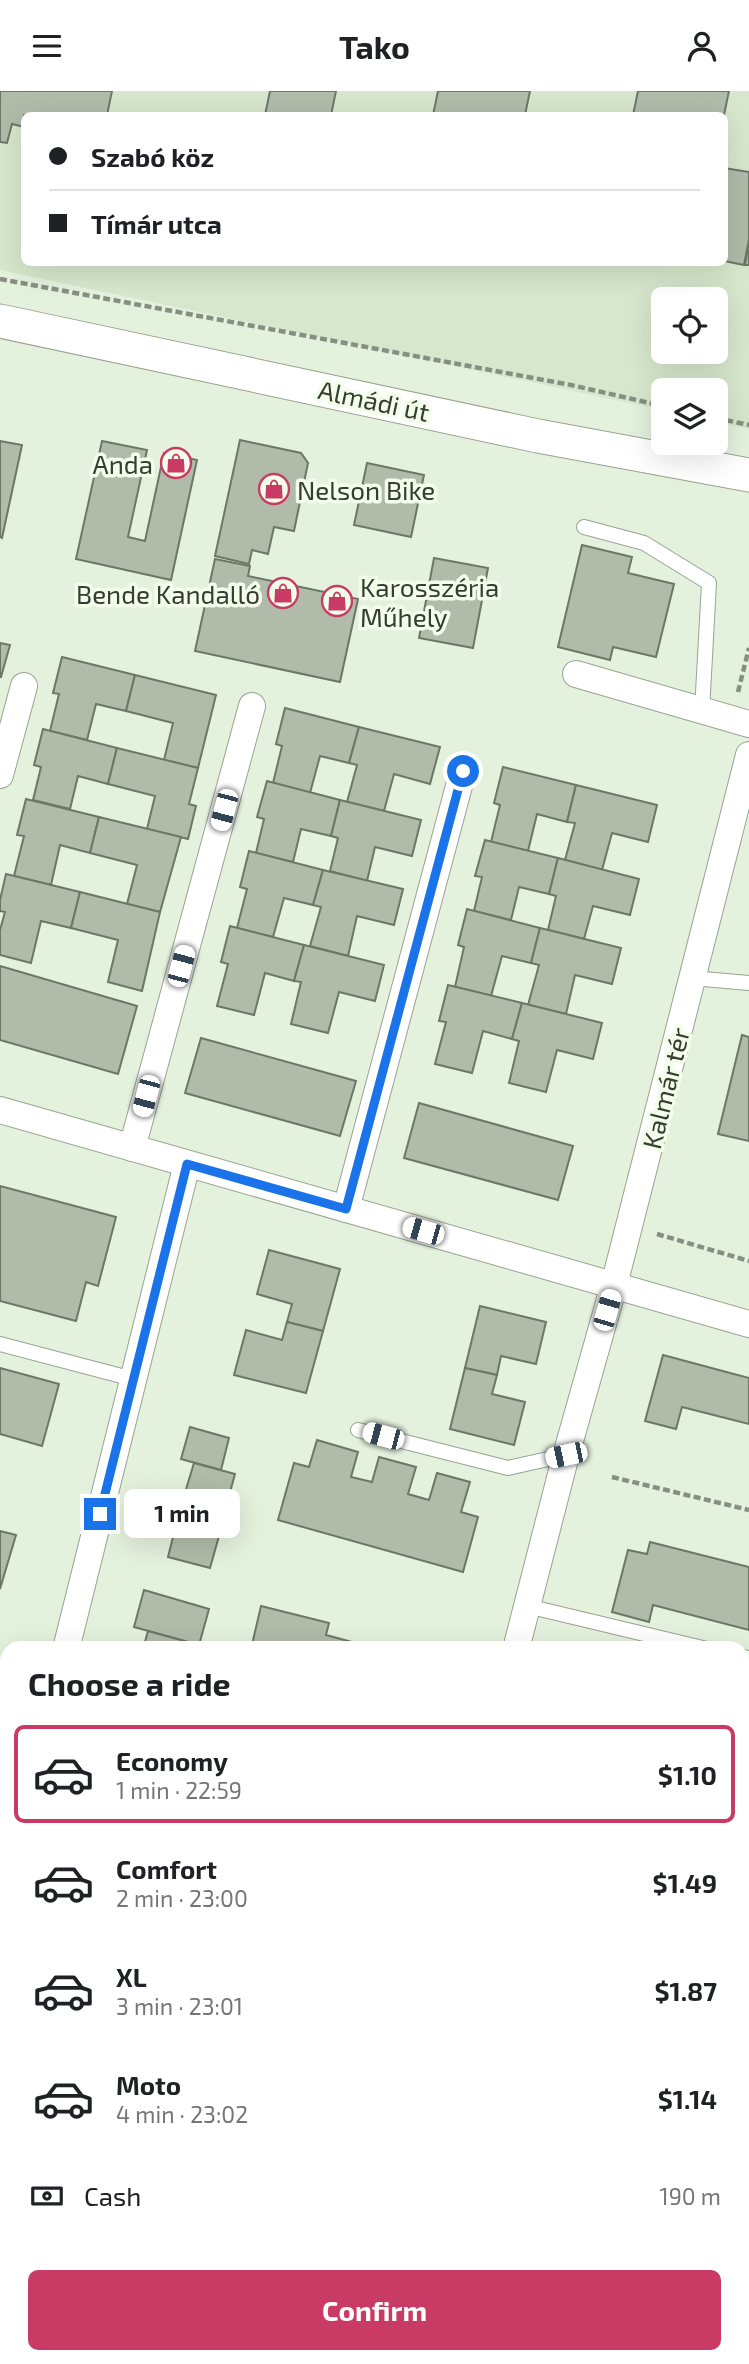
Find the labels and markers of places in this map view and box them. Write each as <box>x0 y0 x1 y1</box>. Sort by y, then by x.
shop icon: Anda <box>159 446 193 480</box>
place label: Anda <box>93 448 153 479</box>
shop icon: Nelson Bike <box>257 472 291 506</box>
place label: Nelson Bike <box>297 474 435 505</box>
place label: Karosszéria Műhely <box>360 571 499 632</box>
shop icon: Bende Kandalló <box>266 576 300 610</box>
place label: Bende Kandalló <box>76 578 260 609</box>
shop icon: Karosszéria Műhely <box>320 584 354 618</box>

